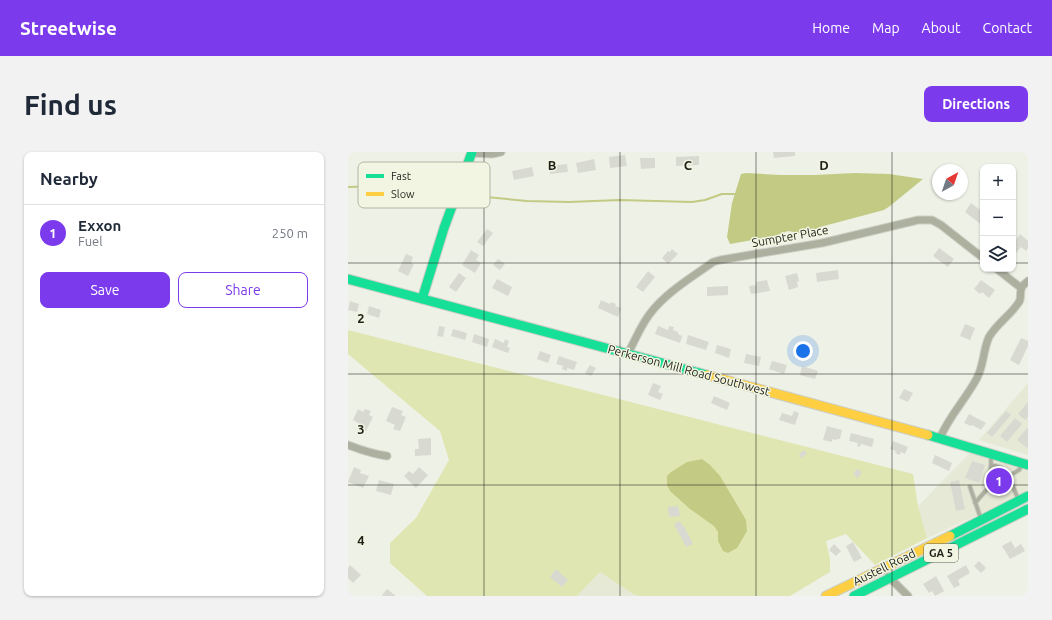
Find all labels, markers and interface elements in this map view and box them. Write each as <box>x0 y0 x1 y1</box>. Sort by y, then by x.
text: Streetwise <box>20 17 117 39</box>
text: Home <box>812 20 850 36</box>
text: Map <box>872 20 900 36</box>
text: About <box>922 20 961 36</box>
text: Contact <box>983 20 1032 36</box>
button: Directions <box>924 86 1028 122</box>
text: Find us <box>24 89 117 120</box>
text: B <box>548 158 557 172</box>
text: C <box>684 158 693 172</box>
text: D <box>819 158 829 172</box>
legend <box>358 162 490 208</box>
north arrow <box>932 164 968 200</box>
map controls <box>980 164 1016 272</box>
button: + <box>980 164 1016 200</box>
text: Nearby <box>40 169 98 188</box>
text: Fast <box>391 170 412 182</box>
text: Slow <box>391 188 415 200</box>
button: − <box>980 200 1016 236</box>
text: Exxon <box>78 217 121 234</box>
street label: Sumpter Place <box>751 223 829 249</box>
text: 1 <box>49 226 57 240</box>
text: 250 m <box>272 226 308 240</box>
text: Fuel <box>78 234 103 248</box>
button: layers <box>980 236 1016 272</box>
button: Save <box>40 272 170 308</box>
button: Share <box>178 272 308 308</box>
text: 2 <box>357 311 365 325</box>
your location <box>793 341 813 361</box>
street label: Perkerson Mill Road Southwest <box>607 342 772 398</box>
text: 3 <box>357 422 365 436</box>
pin: 1 <box>986 466 1012 496</box>
text: 4 <box>357 533 365 547</box>
road number: GA 5 <box>924 544 958 562</box>
street label: Austell Road <box>851 546 917 588</box>

